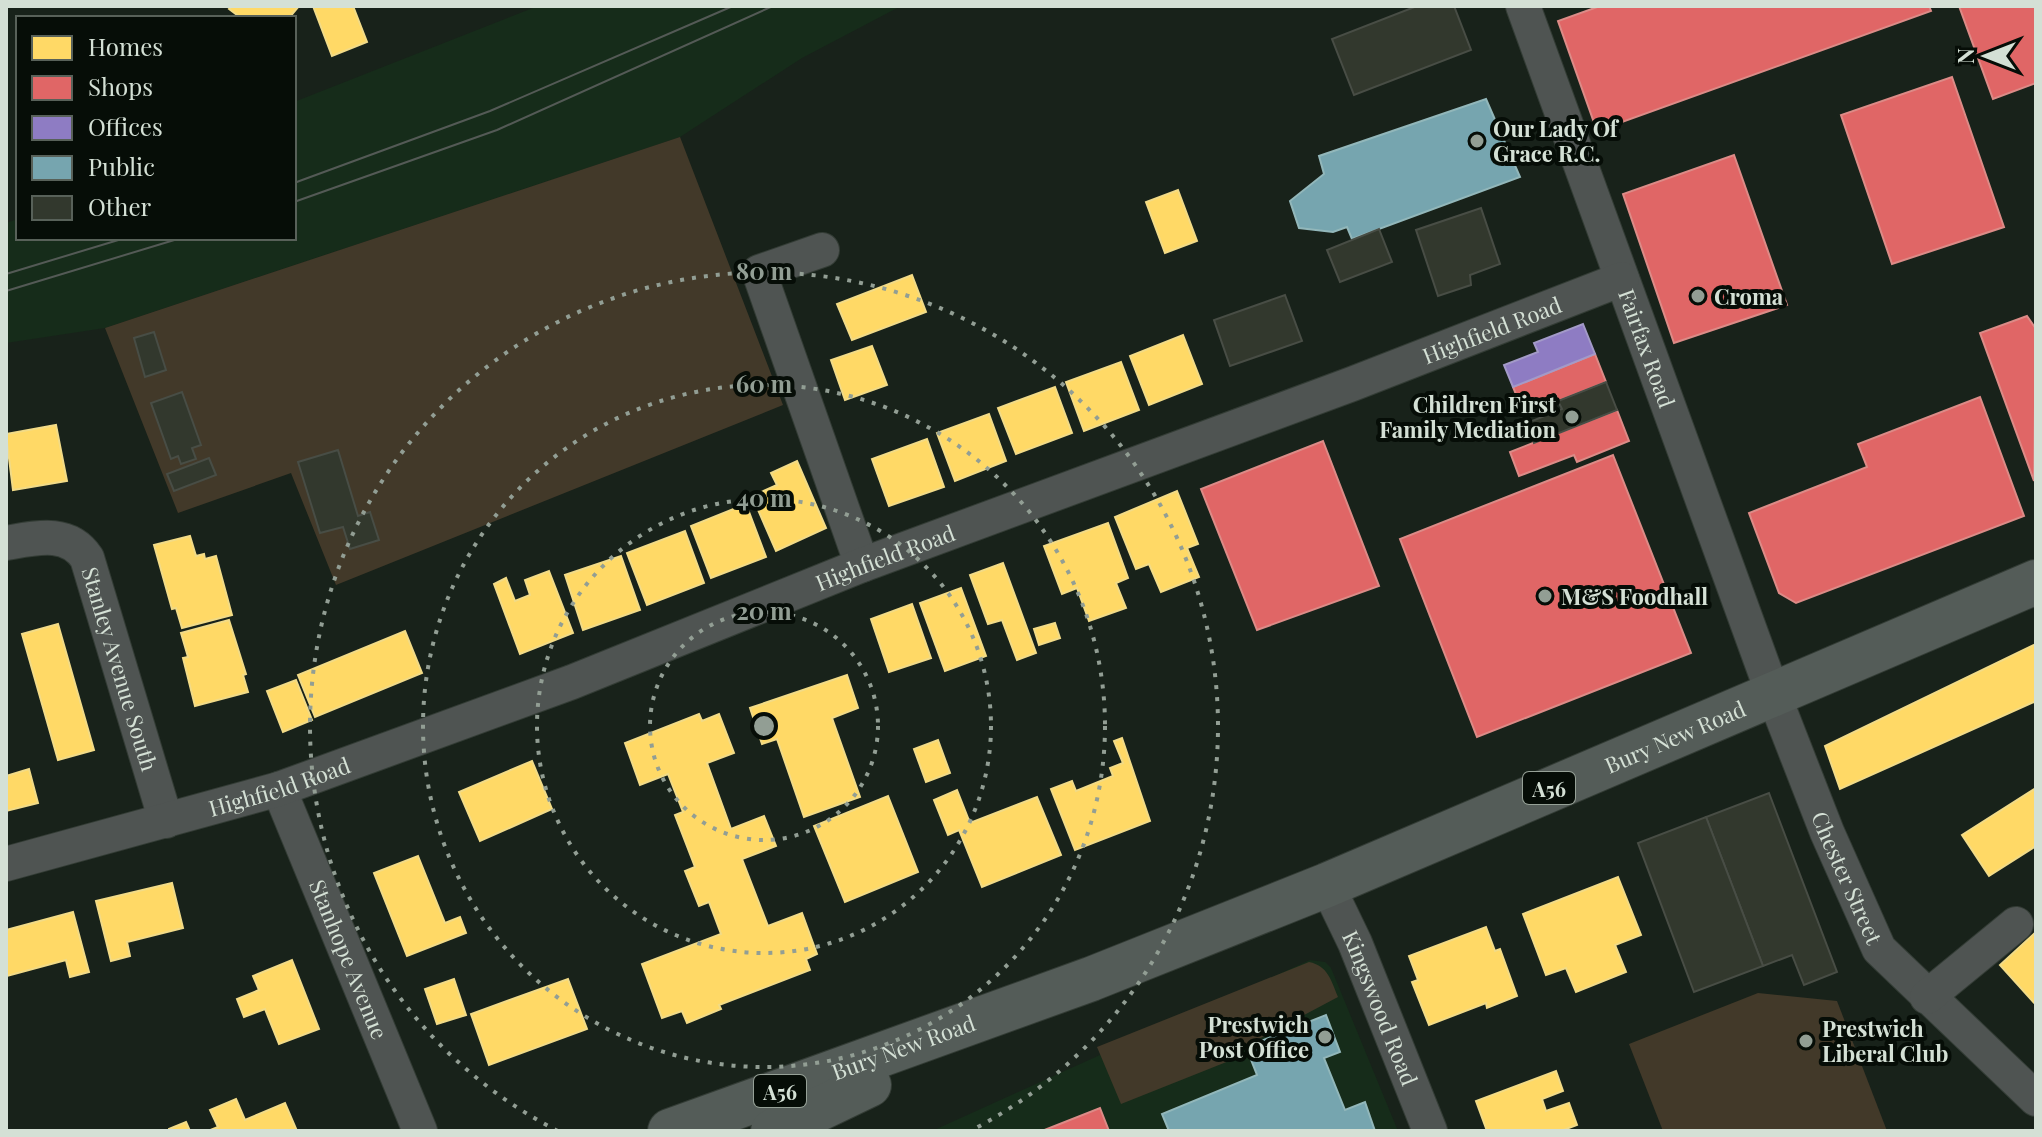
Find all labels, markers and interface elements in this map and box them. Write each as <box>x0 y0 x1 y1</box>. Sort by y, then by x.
legend <box>16 16 296 240</box>
north arrow <box>1946 16 2026 96</box>
text: Homes <box>88 30 163 62</box>
text: N <box>1950 48 1980 64</box>
text: Shops <box>88 70 153 102</box>
text: Offices <box>88 110 163 142</box>
place label: Our Lady Of Grace R.C. <box>1493 113 1620 168</box>
marker: Our Lady Of Grace R.C. <box>1468 132 1486 150</box>
text: Public <box>88 150 155 182</box>
text: Other <box>88 190 152 222</box>
text: 80 m <box>736 254 792 286</box>
place label: Croma <box>1714 281 1784 311</box>
street label: Fairfax Road <box>1612 285 1683 412</box>
marker: Croma <box>1689 287 1707 305</box>
street label: Highfield Road <box>1418 289 1566 370</box>
text: 60 m <box>736 367 792 399</box>
place label: Children First Family Mediation <box>1379 389 1556 444</box>
marker: Children First Family Mediation <box>1563 408 1581 426</box>
text: 40 m <box>736 481 792 513</box>
street label: Highfield Road <box>811 517 959 597</box>
street label: Stanley Avenue South <box>75 563 165 775</box>
place label: M&S Foodhall <box>1561 581 1708 611</box>
marker: M&S Foodhall <box>1536 587 1554 605</box>
text: 20 m <box>736 594 792 626</box>
street label: Bury New Road <box>1600 693 1750 780</box>
centre of rings <box>750 712 778 740</box>
street label: Highfield Road <box>205 749 354 823</box>
road number: A56 <box>1523 772 1575 804</box>
street label: Chester Street <box>1805 807 1890 950</box>
street label: Stanhope Avenue <box>303 875 395 1043</box>
street label: Kingswood Road <box>1336 925 1425 1090</box>
street label: Bury New Road <box>827 1007 979 1086</box>
place label: Prestwich Post Office <box>1199 1009 1310 1064</box>
place label: Prestwich Liberal Club <box>1822 1013 1949 1068</box>
marker: Prestwich Post Office <box>1316 1028 1334 1046</box>
marker: Prestwich Liberal Club <box>1797 1032 1815 1050</box>
road number: A56 <box>754 1075 806 1107</box>

